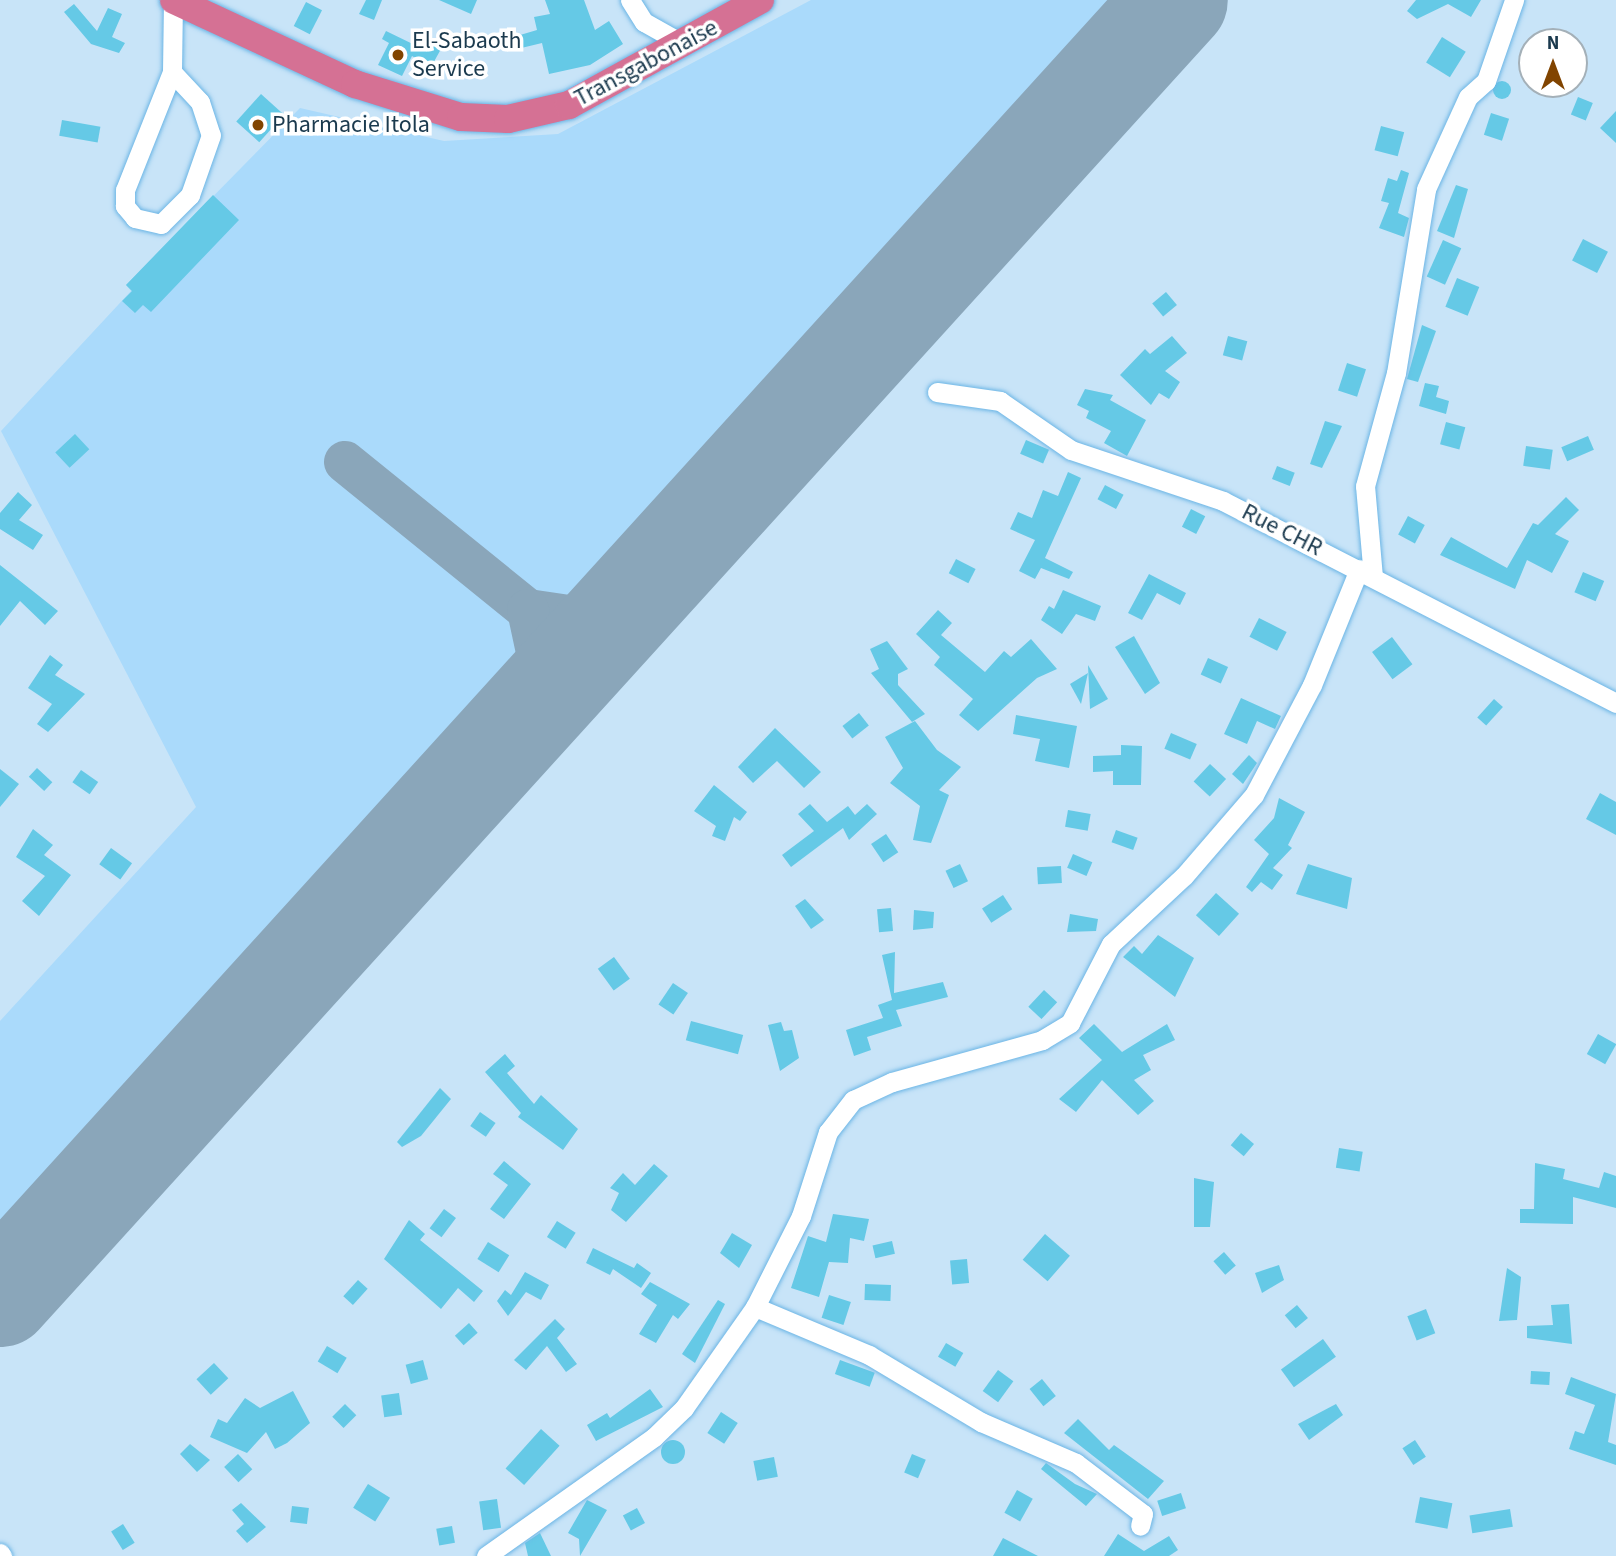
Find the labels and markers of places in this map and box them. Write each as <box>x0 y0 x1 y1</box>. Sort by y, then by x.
place label: El-Sabaoth Service <box>412 27 522 83</box>
marker: El-Sabaoth Service <box>390 47 406 63</box>
place label: Pharmacie Itola <box>272 111 430 139</box>
marker: Pharmacie Itola <box>250 117 266 133</box>

